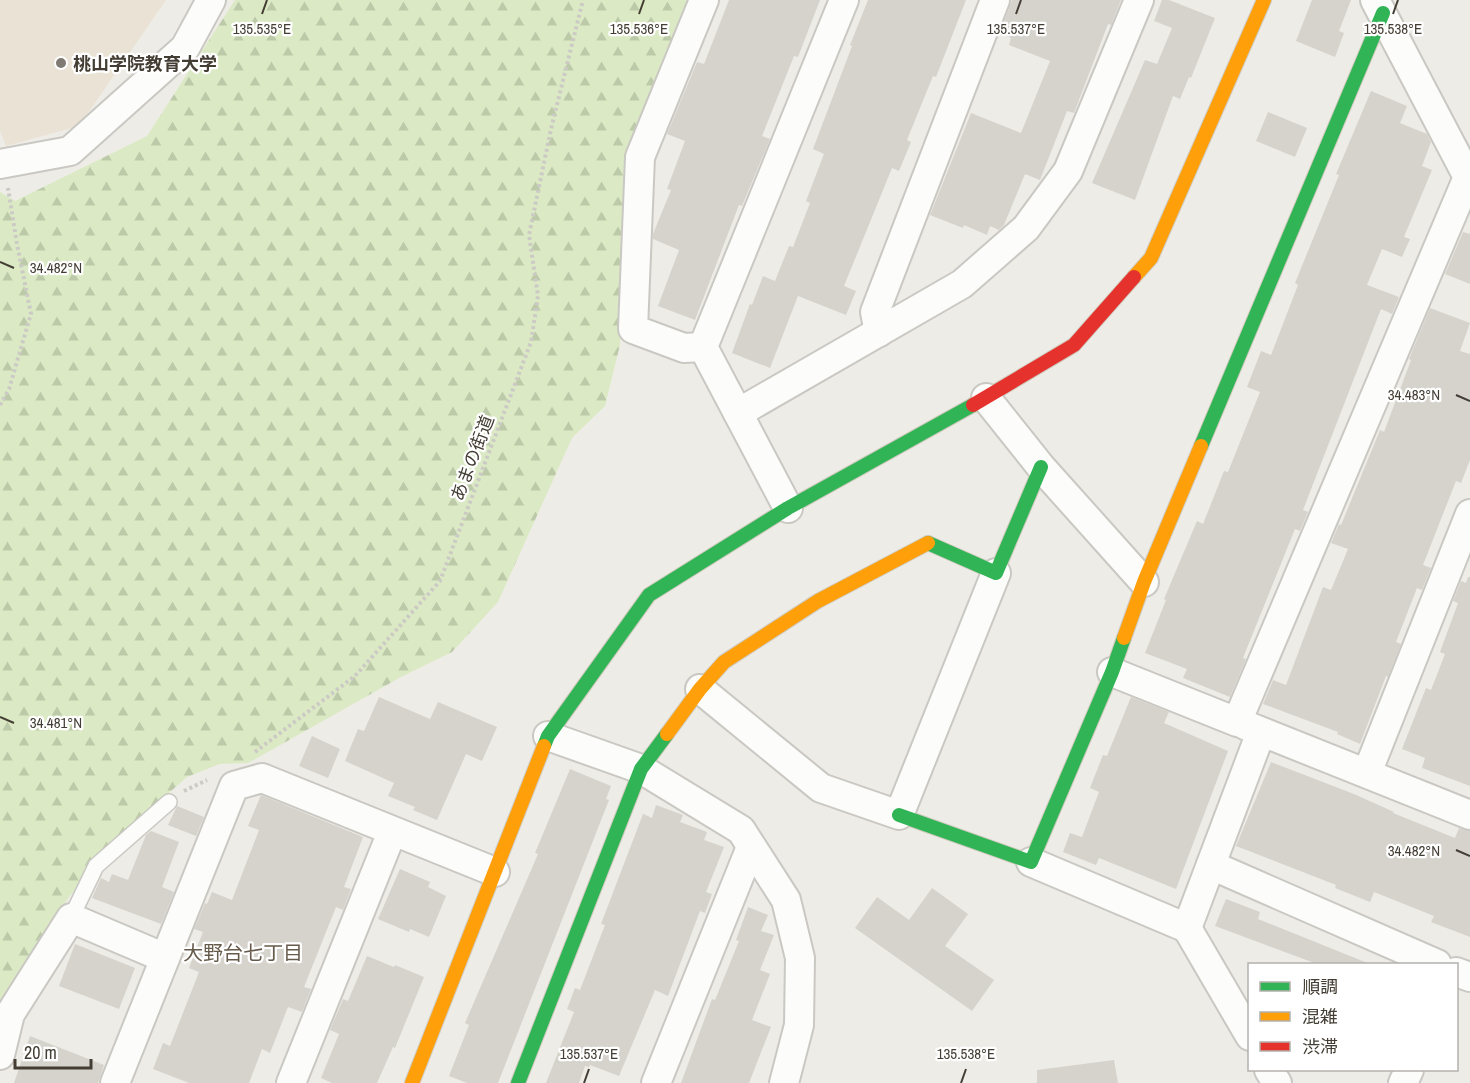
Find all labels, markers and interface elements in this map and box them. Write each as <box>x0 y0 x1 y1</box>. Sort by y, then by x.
text: 135.535°E <box>233 18 291 39</box>
text: 135.536°E <box>610 18 668 39</box>
text: 135.537°E <box>987 18 1045 39</box>
text: 135.538°E <box>1364 18 1422 39</box>
place label: 桃山学院教育大学 <box>73 51 217 76</box>
marker: 桃山学院教育大学 <box>54 56 68 70</box>
text: 34.482°N <box>30 257 82 278</box>
text: 34.483°N <box>1388 384 1440 405</box>
street label: あまの街道 <box>444 412 500 504</box>
text: 34.481°N <box>30 712 82 733</box>
text: 34.482°N <box>1388 840 1440 861</box>
district label: 大野台七丁目 <box>183 939 303 966</box>
legend <box>1248 963 1458 1071</box>
text: 順調 <box>1302 974 1338 999</box>
text: 混雑 <box>1302 1004 1338 1029</box>
scale bar <box>15 1032 92 1070</box>
text: 渋滞 <box>1302 1034 1338 1059</box>
text: 20 m <box>24 1040 57 1065</box>
text: 135.537°E <box>560 1043 618 1064</box>
text: 135.538°E <box>937 1043 995 1064</box>

